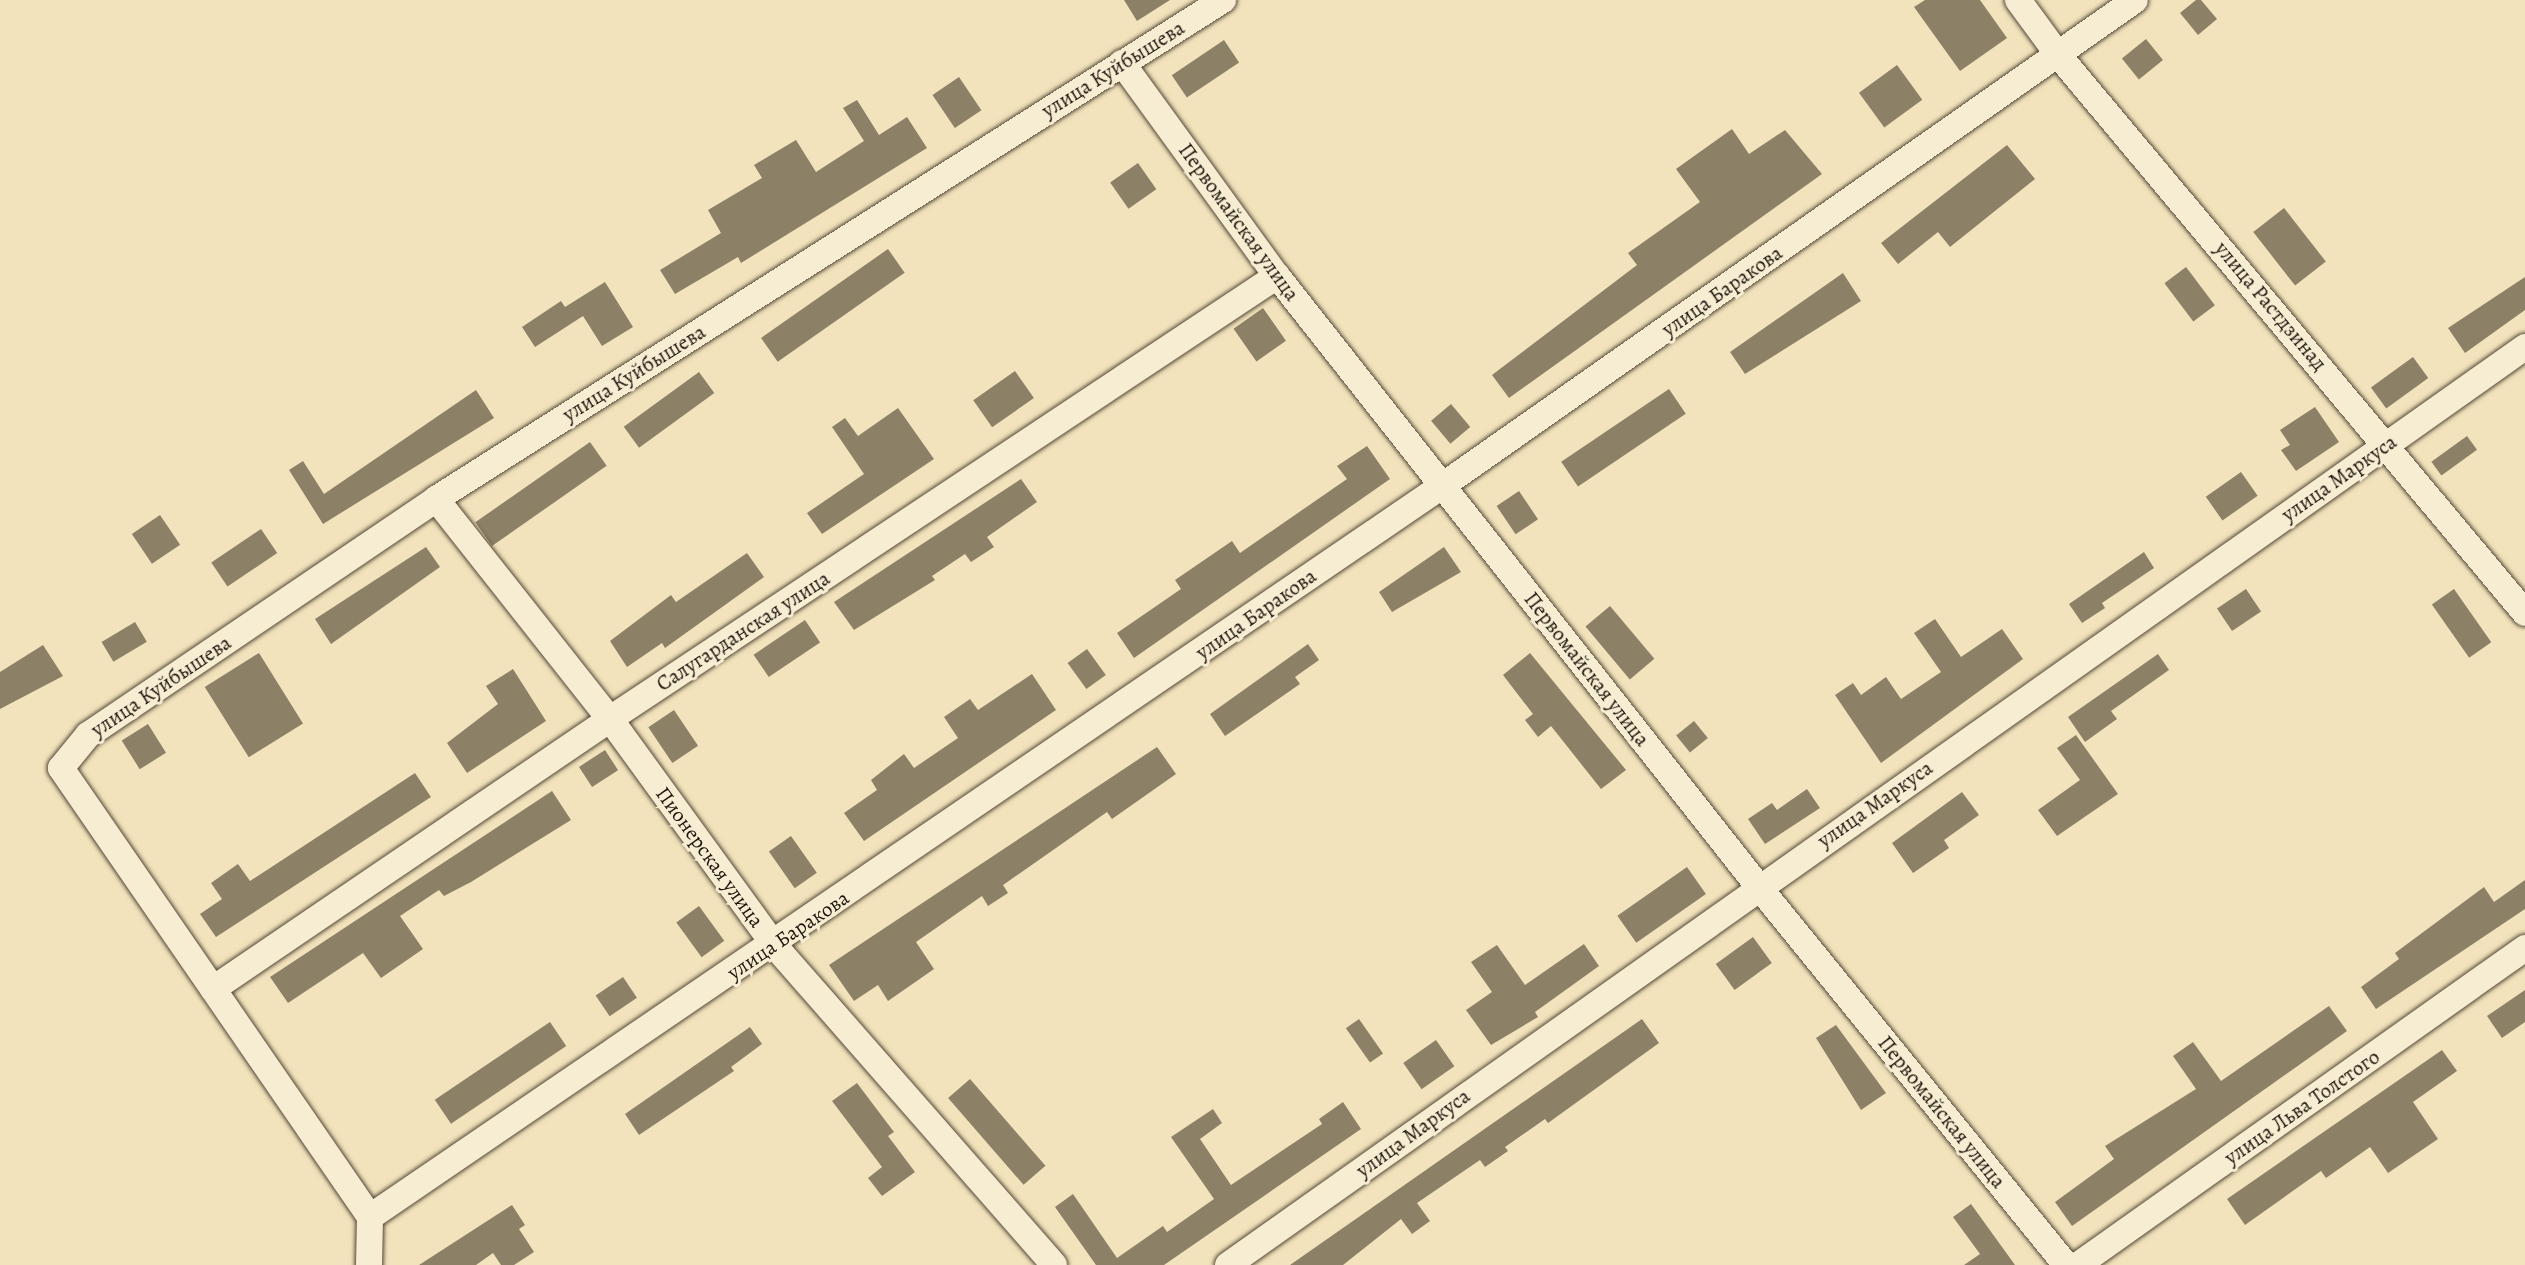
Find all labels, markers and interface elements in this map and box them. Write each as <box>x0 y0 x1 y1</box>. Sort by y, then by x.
street label: улица Куйбышева <box>1037 15 1189 123</box>
street label: Первомайская улица <box>1173 138 1305 306</box>
street label: улица Растдзинад <box>2210 236 2332 376</box>
street label: улица Баракова <box>1657 240 1787 342</box>
street label: улица Куйбышева <box>558 319 710 427</box>
street label: улица Маркуса <box>2277 429 2401 527</box>
street label: улица Баракова <box>1191 563 1321 665</box>
street label: Салугарданская улица <box>652 566 834 696</box>
street label: Первомайская улица <box>1519 587 1655 751</box>
street label: улица Куйбышева <box>86 630 236 742</box>
street label: улица Маркуса <box>1813 755 1937 853</box>
street label: Пионерская улица <box>651 782 769 932</box>
street label: улица Баракова <box>722 885 854 985</box>
street label: Первомайская улица <box>1873 1031 2011 1193</box>
street label: улица Льва Толстого <box>2219 1044 2385 1170</box>
street label: улица Маркуса <box>1351 1083 1475 1183</box>

